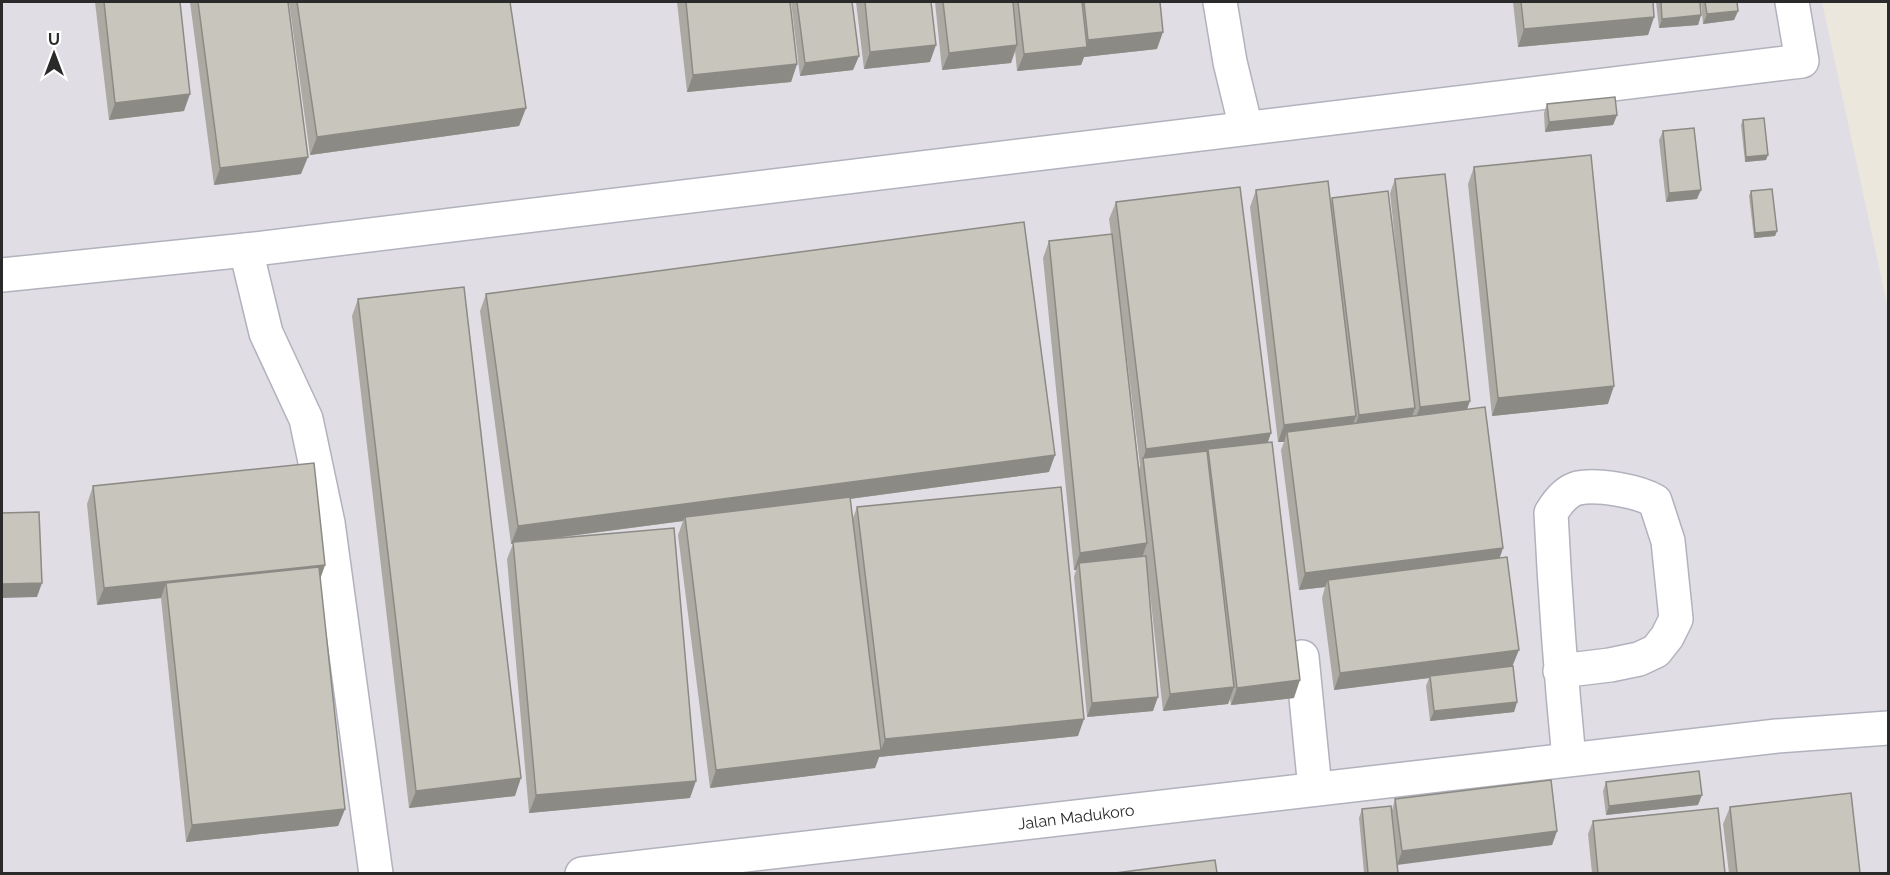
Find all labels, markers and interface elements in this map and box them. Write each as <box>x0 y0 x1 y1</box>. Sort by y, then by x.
north arrow <box>24 24 84 84</box>
text: U <box>48 30 60 49</box>
street label: Jalan Madukoro <box>1017 800 1135 834</box>

